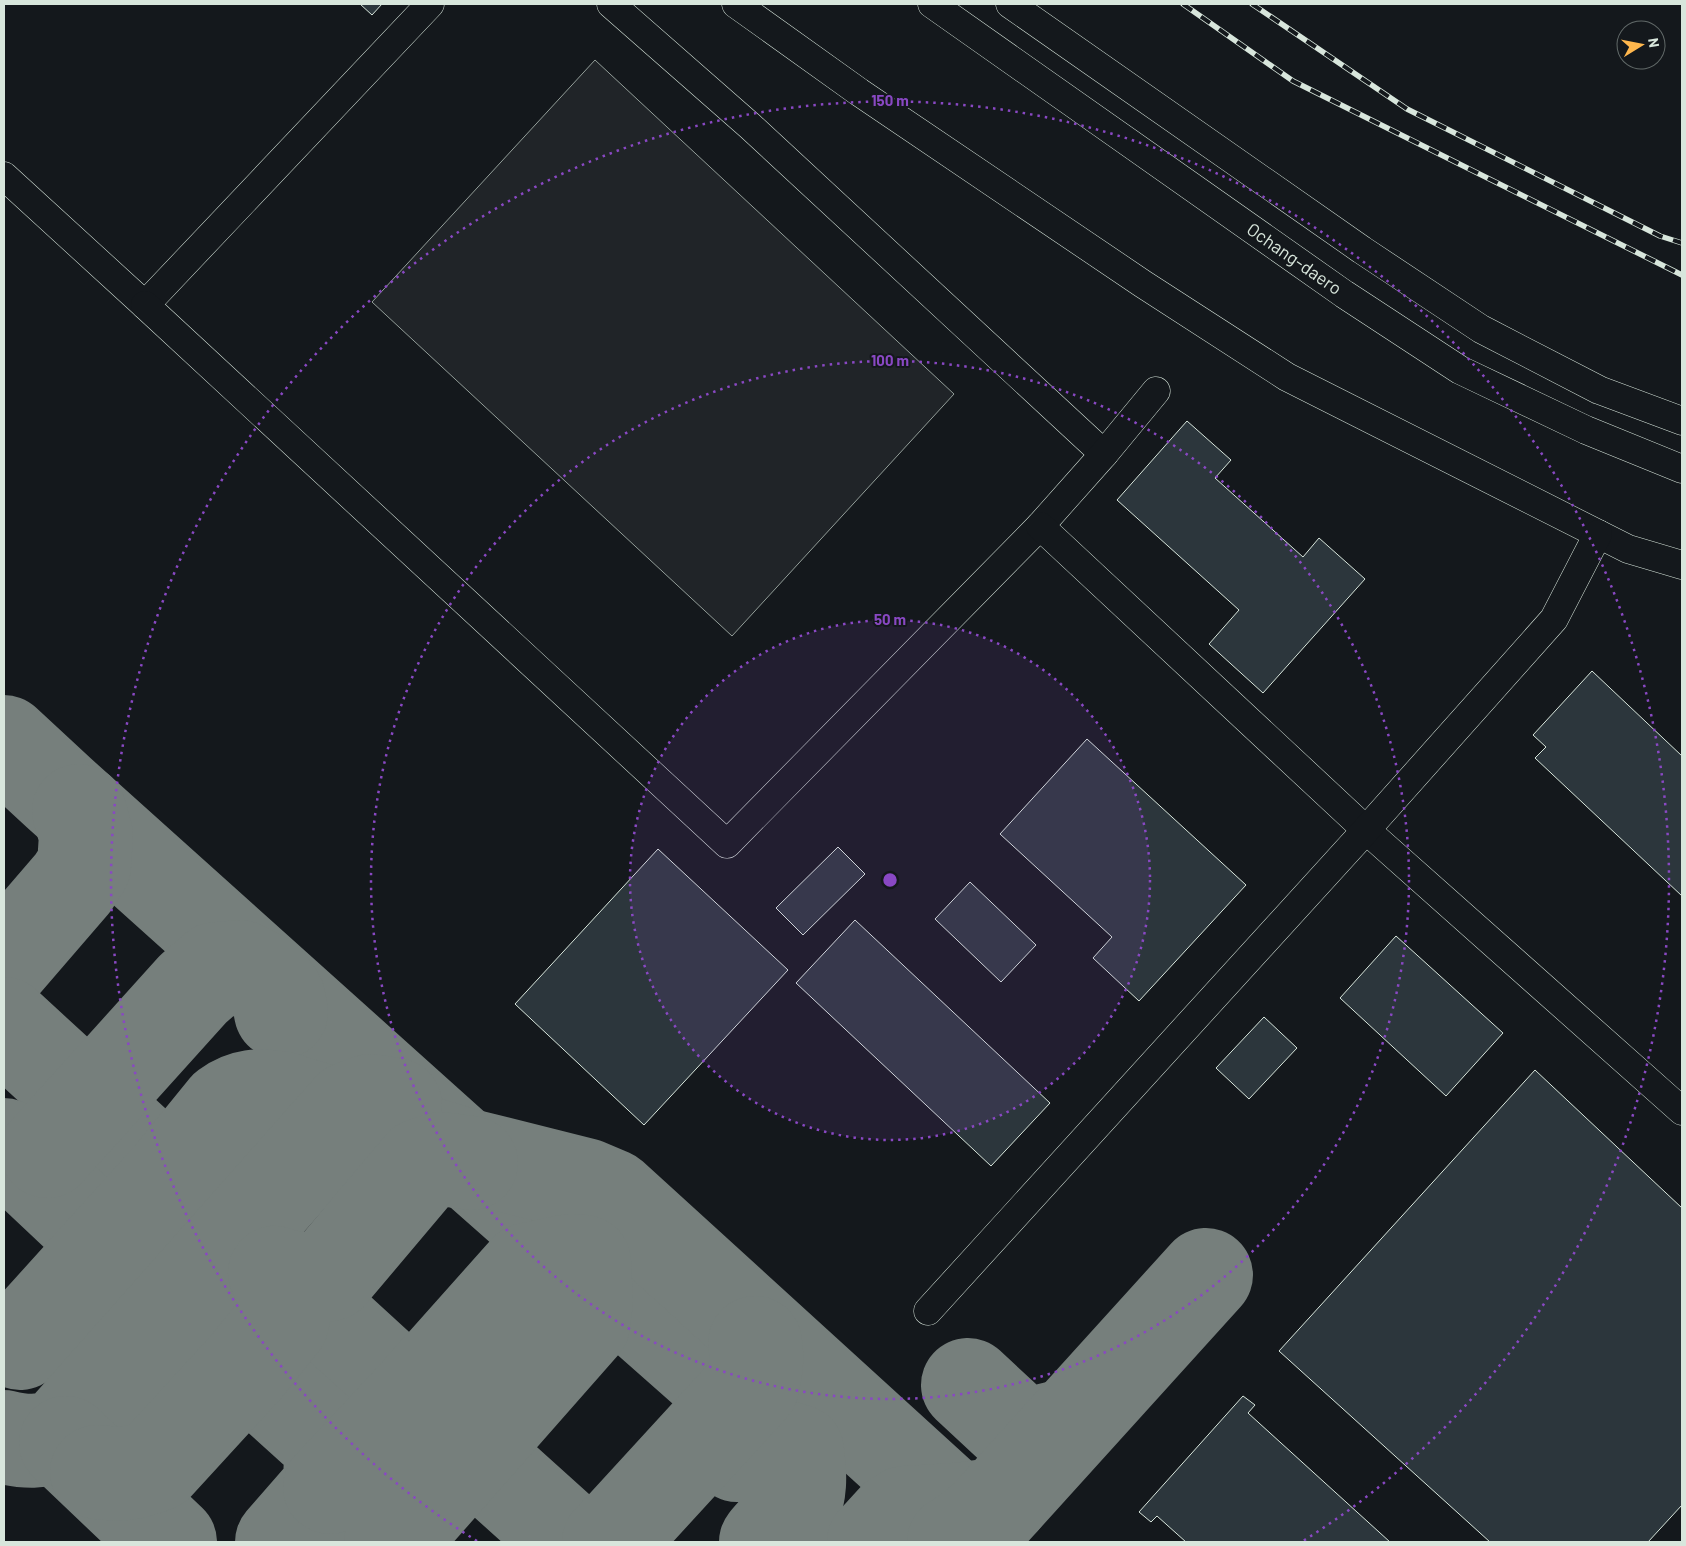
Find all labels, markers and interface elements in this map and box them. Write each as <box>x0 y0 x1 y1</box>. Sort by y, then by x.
north arrow <box>1616 20 1666 70</box>
text: N <box>1645 37 1663 49</box>
text: 150 m <box>871 91 909 109</box>
street label: Ochang-daero <box>1243 217 1346 299</box>
text: 100 m <box>871 351 909 369</box>
text: 50 m <box>874 610 906 628</box>
centre of rings <box>881 871 899 889</box>

